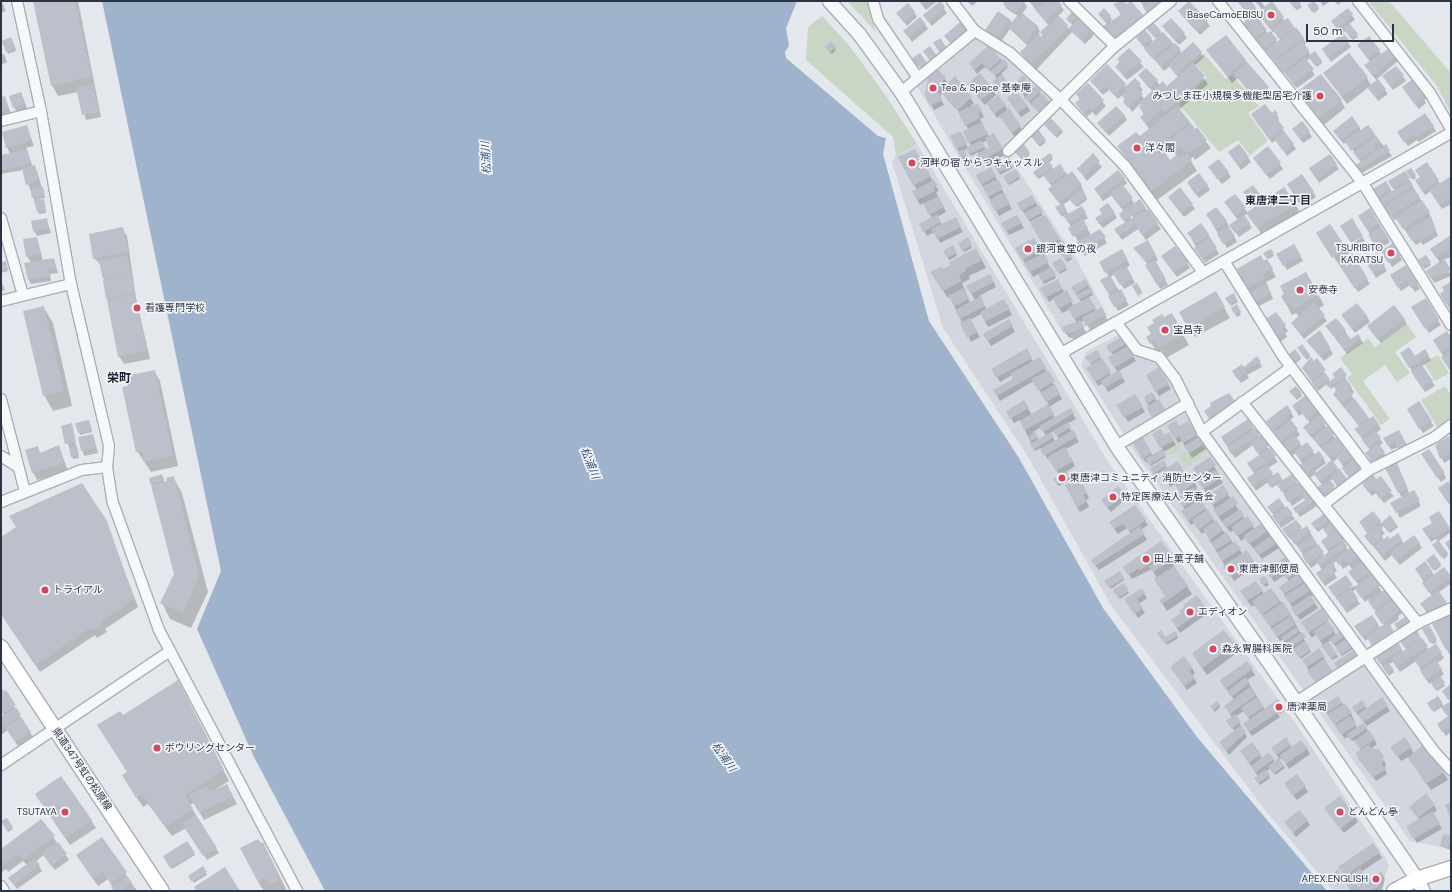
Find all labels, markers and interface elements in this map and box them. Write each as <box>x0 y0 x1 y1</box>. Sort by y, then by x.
place label: BaseCamoEBISU <box>1187 9 1263 21</box>
marker: BaseCamoEBISU <box>1266 10 1276 20</box>
scale bar <box>1308 16 1396 42</box>
text: 50 m <box>1313 23 1342 39</box>
place label: Tea & Space 基幸庵 <box>941 82 1031 94</box>
marker: Tea & Space 基幸庵 <box>928 83 938 93</box>
place label: みつしま荘小規模多機能型居宅介護 <box>1152 90 1312 102</box>
marker: みつしま荘小規模多機能型居宅介護 <box>1315 91 1325 101</box>
water label: 松浦川 <box>479 141 493 175</box>
place label: 洋々閣 <box>1145 142 1175 154</box>
marker: 洋々閣 <box>1132 143 1142 153</box>
place label: 河畔の宿 からつキャッスル <box>920 157 1043 169</box>
marker: 河畔の宿 からつキャッスル <box>907 158 917 168</box>
district label: 東唐津二丁目 <box>1245 193 1311 207</box>
place label: TSURIBITO KARATSU <box>1336 241 1383 264</box>
place label: 銀河食堂の夜 <box>1036 243 1096 255</box>
marker: 銀河食堂の夜 <box>1023 244 1033 254</box>
marker: TSURIBITO KARATSU <box>1386 248 1396 258</box>
place label: 安泰寺 <box>1308 284 1338 296</box>
marker: 安泰寺 <box>1295 285 1305 295</box>
place label: 看護専門学校 <box>145 302 205 314</box>
marker: 看護専門学校 <box>132 303 142 313</box>
place label: 宝昌寺 <box>1173 324 1203 336</box>
marker: 宝昌寺 <box>1160 325 1170 335</box>
district label: 栄町 <box>107 372 131 386</box>
water label: 松浦川 <box>578 445 602 481</box>
place label: 東唐津コミュニティ 消防センター <box>1070 472 1223 484</box>
marker: 東唐津コミュニティ 消防センター <box>1057 473 1067 483</box>
place label: 特定医療法人 芳香会 <box>1121 491 1214 503</box>
marker: 特定医療法人 芳香会 <box>1108 492 1118 502</box>
place label: 田上菓子舗 <box>1154 553 1204 565</box>
marker: 田上菓子舗 <box>1141 554 1151 564</box>
place label: 東唐津郵便局 <box>1239 563 1299 575</box>
marker: 東唐津郵便局 <box>1226 564 1236 574</box>
place label: トライアル <box>53 584 103 596</box>
marker: トライアル <box>40 585 50 595</box>
place label: エディオン <box>1198 606 1248 618</box>
marker: エディオン <box>1185 607 1195 617</box>
marker: 森永胃腸科医院 <box>1207 643 1219 655</box>
place label: 森永胃腸科医院 <box>1222 643 1292 655</box>
place label: 唐津薬局 <box>1287 701 1327 713</box>
marker: 唐津薬局 <box>1274 702 1284 712</box>
street label: 県道347号虹の松原線 <box>50 725 114 813</box>
water label: 松浦川 <box>709 740 739 774</box>
place label: ボウリングセンター <box>165 742 255 754</box>
marker: ボウリングセンター <box>152 743 162 753</box>
place label: TSUTAYA <box>17 806 57 818</box>
place label: どんどん亭 <box>1348 806 1398 818</box>
marker: TSUTAYA <box>60 807 70 817</box>
marker: どんどん亭 <box>1335 807 1345 817</box>
place label: APEX.ENGLISH <box>1302 873 1368 885</box>
marker: APEX.ENGLISH <box>1371 874 1381 884</box>

